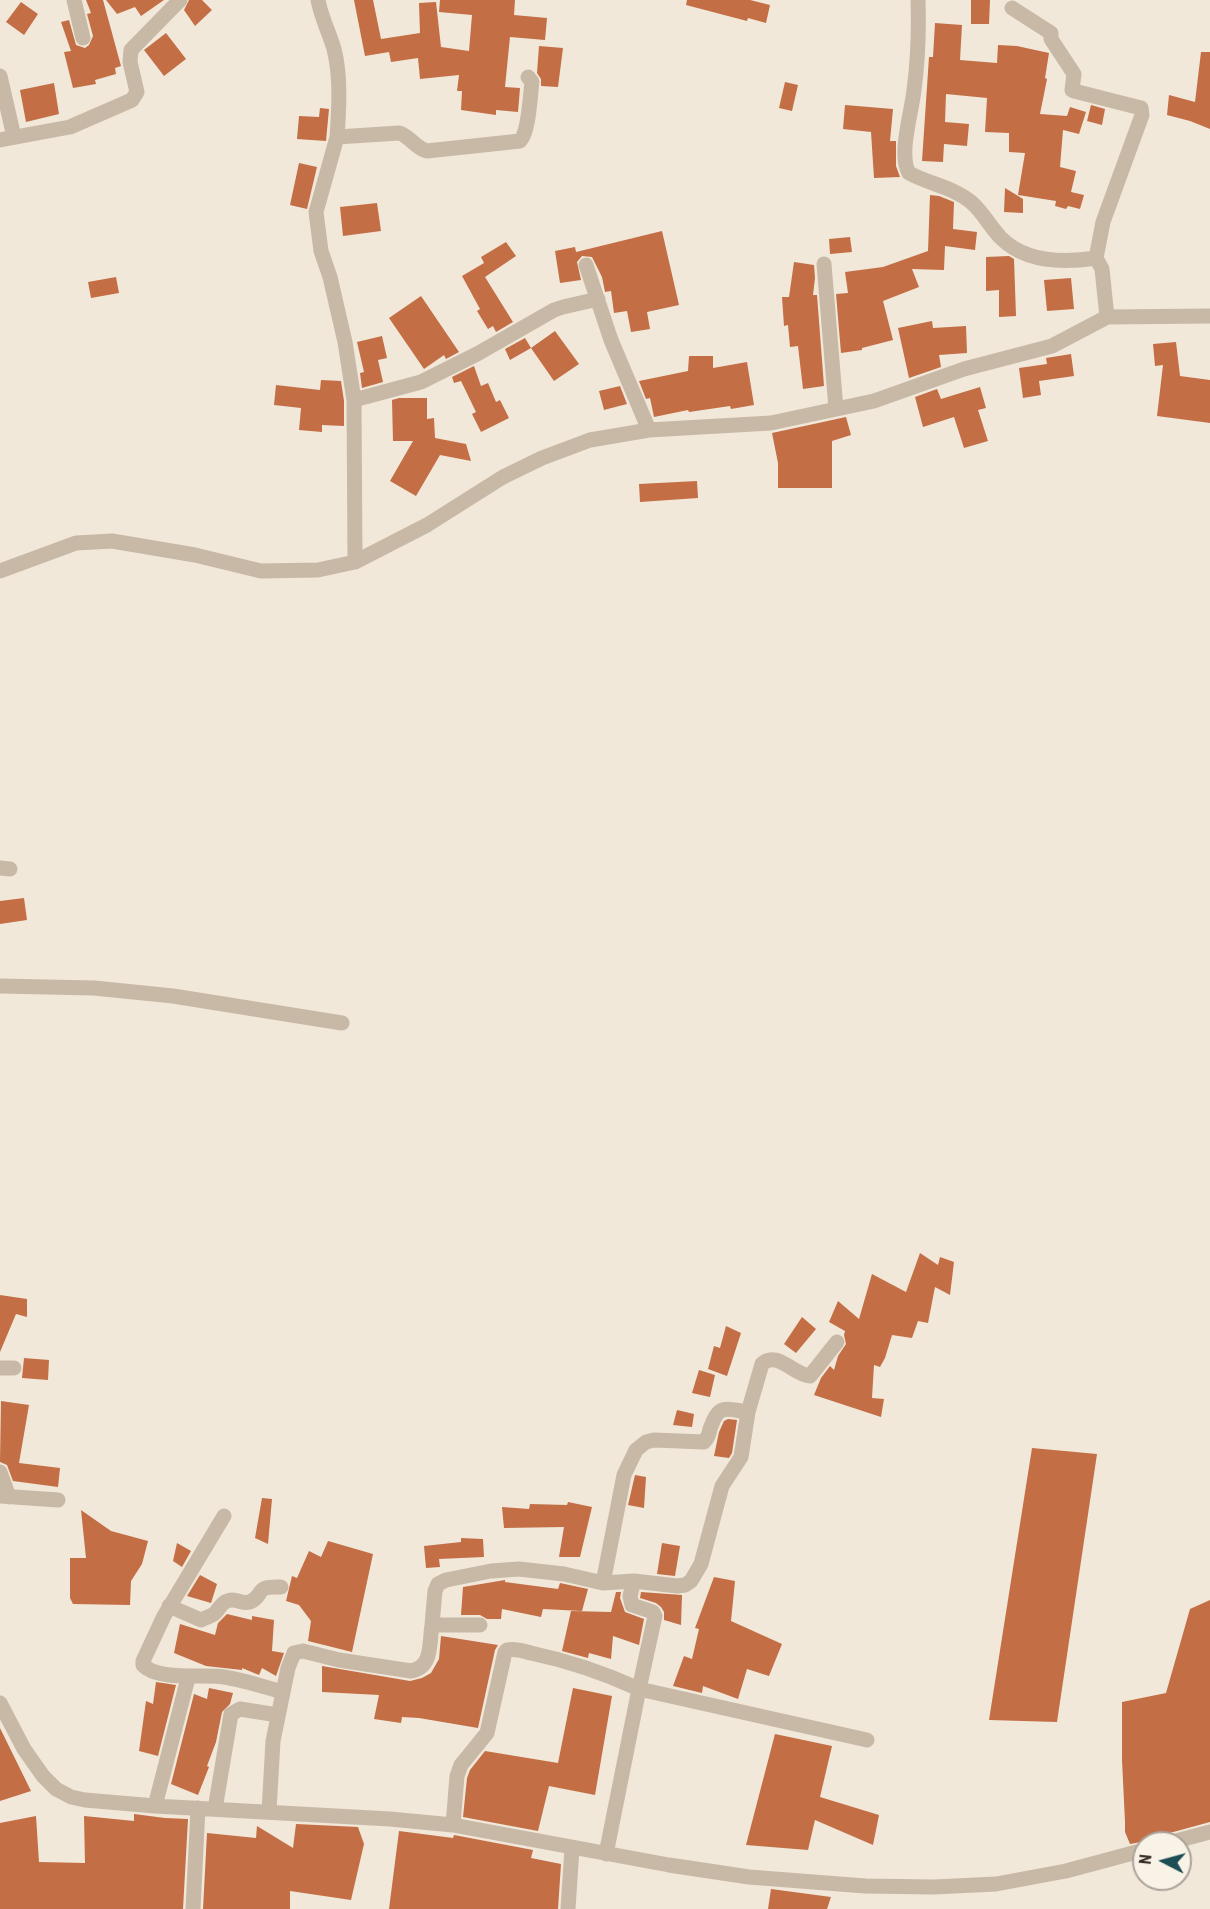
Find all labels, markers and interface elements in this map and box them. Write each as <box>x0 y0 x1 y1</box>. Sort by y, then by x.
north arrow <box>1132 1831 1192 1891</box>
text: N <box>1136 1853 1156 1865</box>

